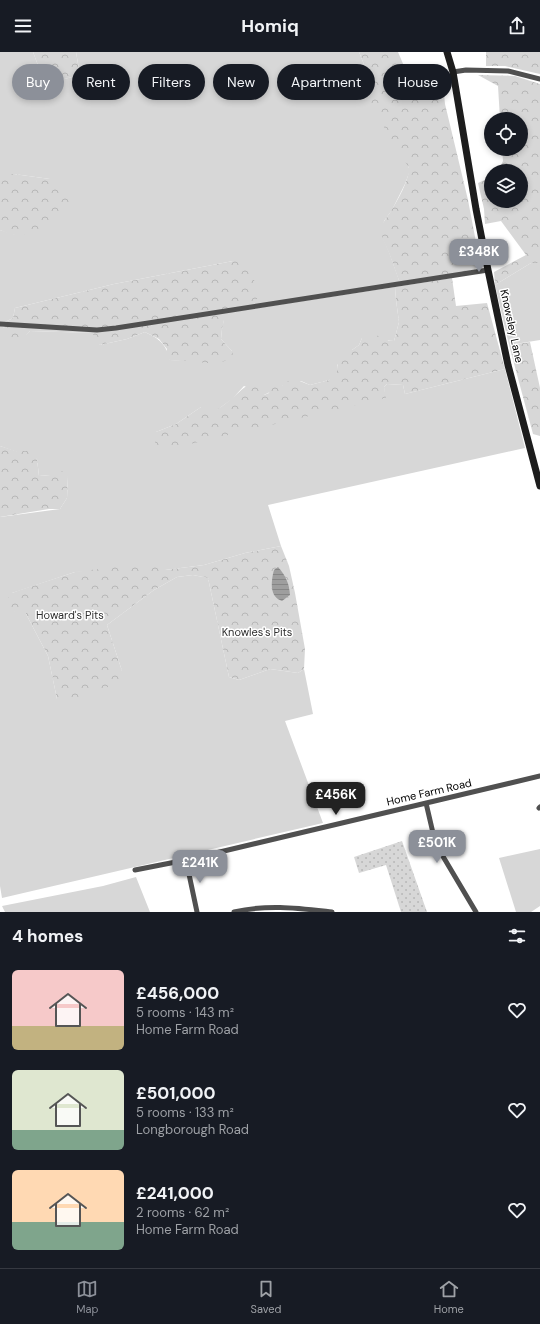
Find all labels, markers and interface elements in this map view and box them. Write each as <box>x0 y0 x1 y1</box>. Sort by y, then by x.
text: Homiq <box>241 14 299 38</box>
icon: menu <box>12 15 34 37</box>
icon: share <box>506 15 528 37</box>
chip: Buy <box>12 64 64 100</box>
chip: Rent <box>72 64 130 100</box>
chip: Filters <box>138 64 205 100</box>
chip: New <box>213 64 269 100</box>
chip: Apartment <box>277 64 375 100</box>
chip: House <box>383 64 452 100</box>
map controls <box>484 112 528 208</box>
button: locate <box>484 112 528 156</box>
button: layers <box>484 164 528 208</box>
pin: £348K <box>451 239 507 273</box>
text: £348K <box>458 243 500 260</box>
street label: Knowsley Lane <box>497 288 527 364</box>
park label: Howard's Pits <box>36 608 104 622</box>
park label: Knowles's Pits <box>222 625 292 639</box>
street label: Home Farm Road <box>385 775 473 809</box>
pin: £456K <box>308 782 364 816</box>
text: £456K <box>315 786 357 803</box>
pin: £501K <box>409 830 465 864</box>
text: £501K <box>418 834 456 851</box>
pin: £241K <box>172 850 228 884</box>
text: £241K <box>181 854 219 871</box>
text: 4 homes <box>12 925 83 947</box>
icon: filters <box>506 925 528 947</box>
text: £456,000 <box>136 982 219 1004</box>
icon: home <box>44 986 92 1034</box>
icon: heart <box>506 999 528 1021</box>
text: 5 rooms · 143 m² <box>136 1004 234 1021</box>
text: Home Farm Road <box>136 1021 239 1038</box>
text: £501,000 <box>136 1082 215 1104</box>
icon: home <box>44 1086 92 1134</box>
icon: heart <box>506 1099 528 1121</box>
text: 5 rooms · 133 m² <box>136 1104 234 1121</box>
text: Longborough Road <box>136 1121 249 1138</box>
text: £241,000 <box>136 1182 214 1204</box>
icon: home <box>44 1186 92 1234</box>
icon: heart <box>506 1199 528 1221</box>
text: 2 rooms · 62 m² <box>136 1204 229 1221</box>
text: Home Farm Road <box>136 1221 239 1238</box>
tab: Map <box>76 1278 98 1316</box>
tab: Saved <box>251 1278 281 1316</box>
tab: Home <box>434 1278 464 1316</box>

